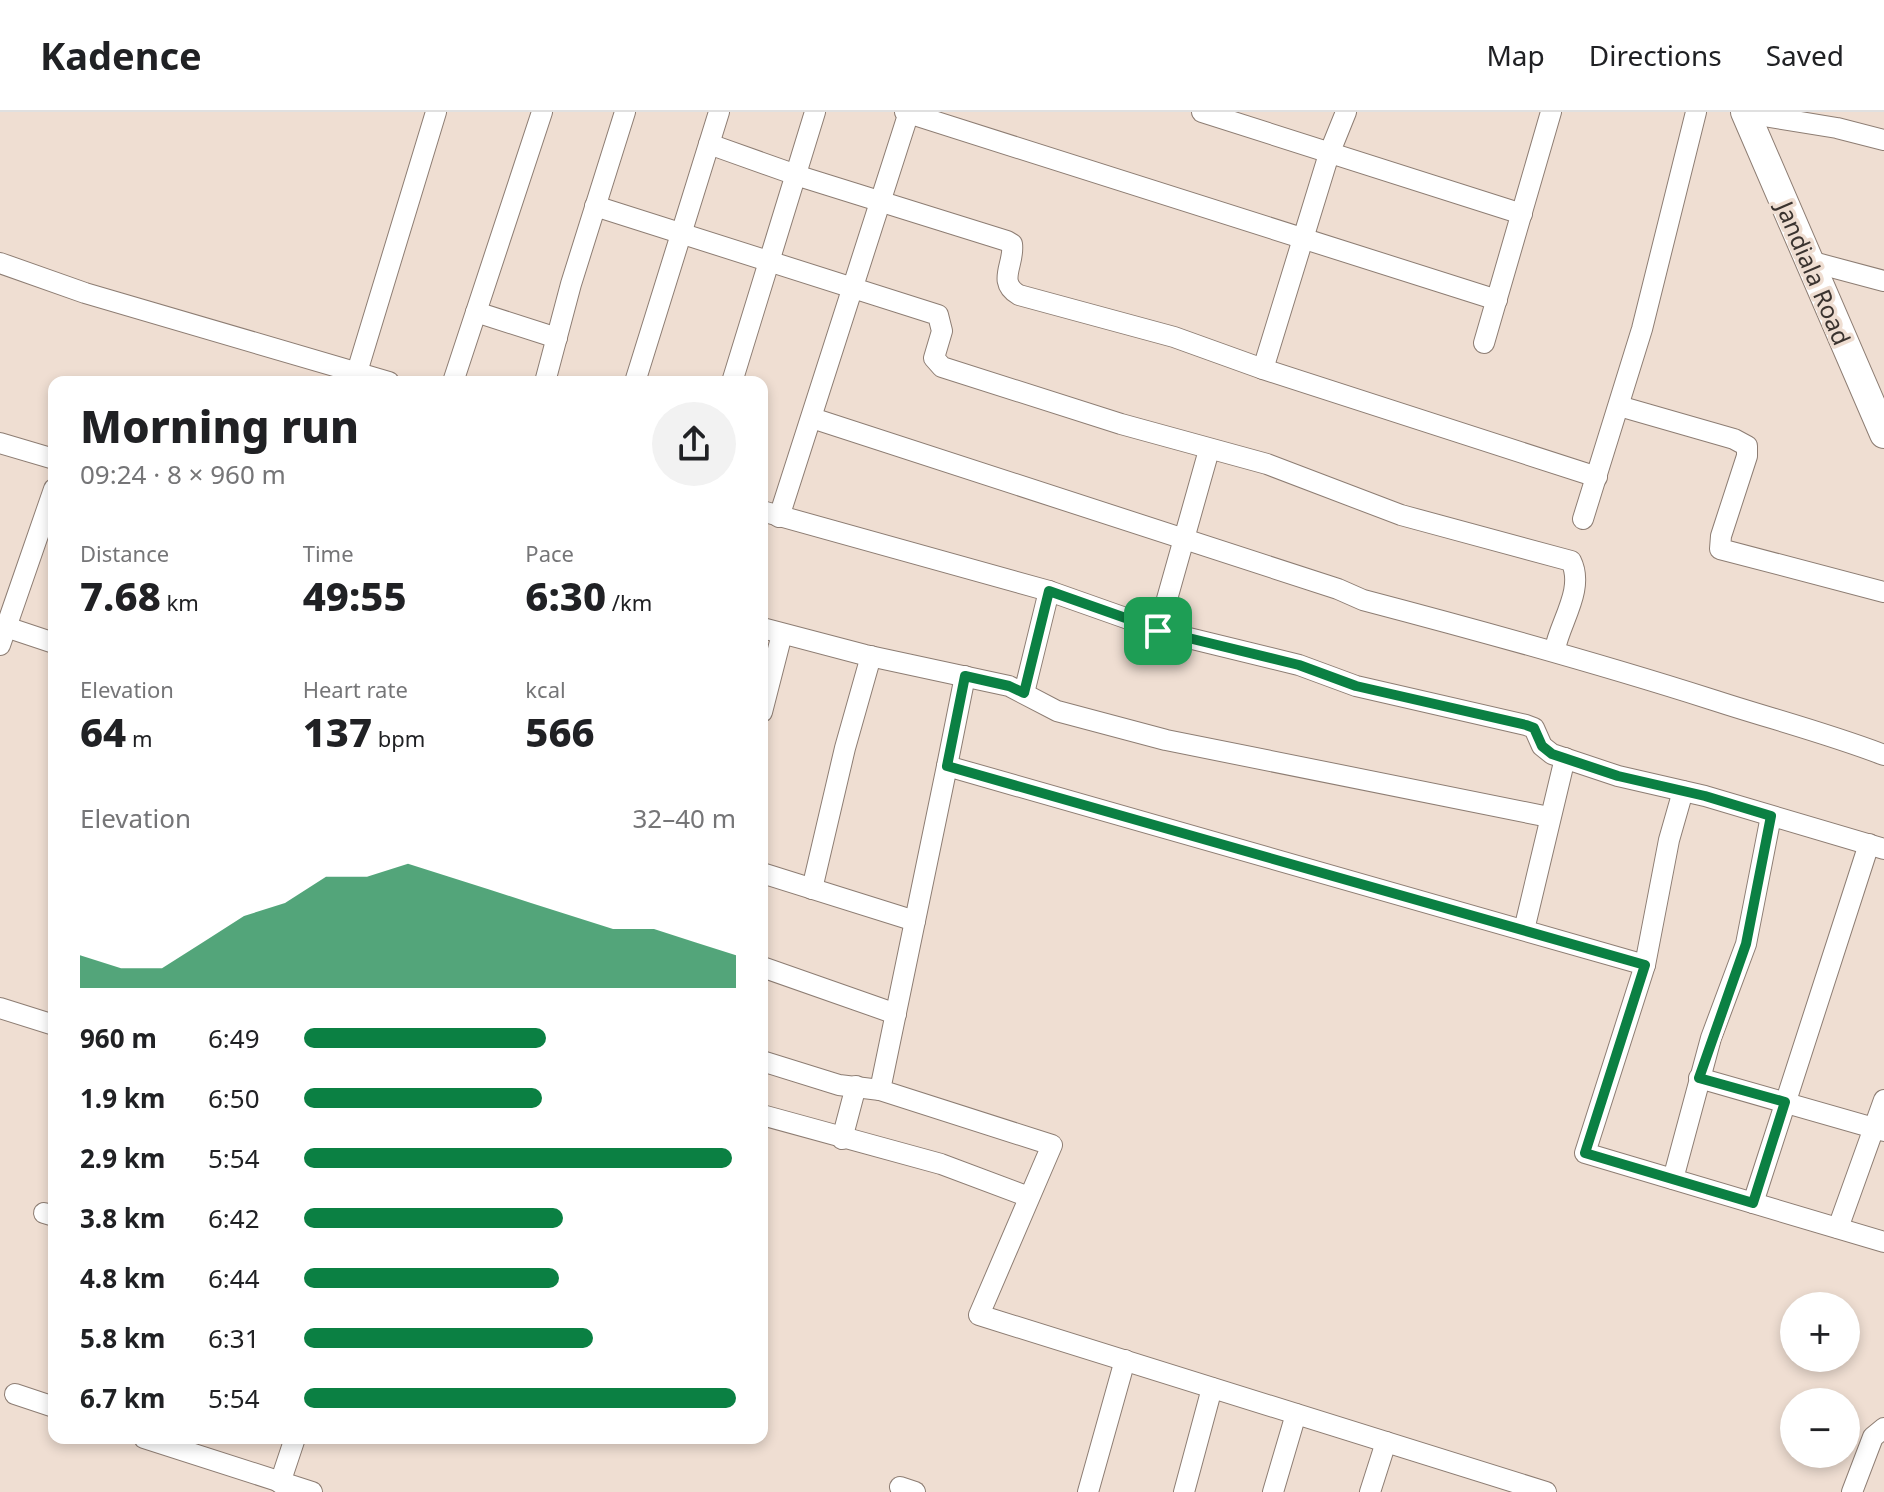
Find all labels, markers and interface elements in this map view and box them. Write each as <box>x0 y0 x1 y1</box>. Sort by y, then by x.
text: Kadence <box>40 29 202 81</box>
text: Map <box>1486 36 1545 74</box>
text: Directions <box>1589 36 1722 74</box>
text: Saved <box>1766 36 1844 74</box>
street label: Jandiala Road <box>1768 194 1859 350</box>
text: Morning run <box>80 396 359 456</box>
button: share <box>652 402 736 486</box>
text: 09:24 · 8 × 960 m <box>80 456 286 492</box>
text: Distance <box>80 538 169 568</box>
text: Time <box>303 538 354 568</box>
text: Pace <box>525 538 574 568</box>
text: 7.68 <box>80 568 161 623</box>
text: 49:55 <box>303 568 407 623</box>
text: 6:30 <box>525 568 606 623</box>
text: km <box>161 587 199 617</box>
text: /km <box>606 587 652 617</box>
pin <box>1124 597 1192 665</box>
icon: arrive <box>1136 609 1180 653</box>
text: Elevation <box>80 674 174 704</box>
text: Heart rate <box>303 674 408 704</box>
text: kcal <box>525 674 566 704</box>
text: 64 <box>80 704 126 759</box>
text: 137 <box>303 704 372 759</box>
text: 566 <box>525 704 595 759</box>
text: m <box>126 723 153 753</box>
text: bpm <box>372 723 425 753</box>
text: Elevation <box>80 800 191 836</box>
text: 32–40 m <box>632 800 736 836</box>
text: 960 m <box>80 1020 157 1056</box>
text: 6:49 <box>208 1020 260 1056</box>
text: 1.9 km <box>80 1080 165 1116</box>
text: 6:50 <box>208 1080 260 1116</box>
text: 2.9 km <box>80 1140 165 1176</box>
text: 5:54 <box>208 1140 260 1176</box>
text: 3.8 km <box>80 1200 165 1236</box>
text: 6:42 <box>208 1200 260 1236</box>
text: 4.8 km <box>80 1260 165 1296</box>
text: 6:44 <box>208 1260 260 1296</box>
map controls <box>1780 1292 1860 1468</box>
button: + <box>1780 1292 1860 1372</box>
text: 5.8 km <box>80 1320 165 1356</box>
text: 6:31 <box>208 1320 260 1356</box>
text: 6.7 km <box>80 1380 165 1416</box>
text: 5:54 <box>208 1380 260 1416</box>
button: − <box>1780 1388 1860 1468</box>

